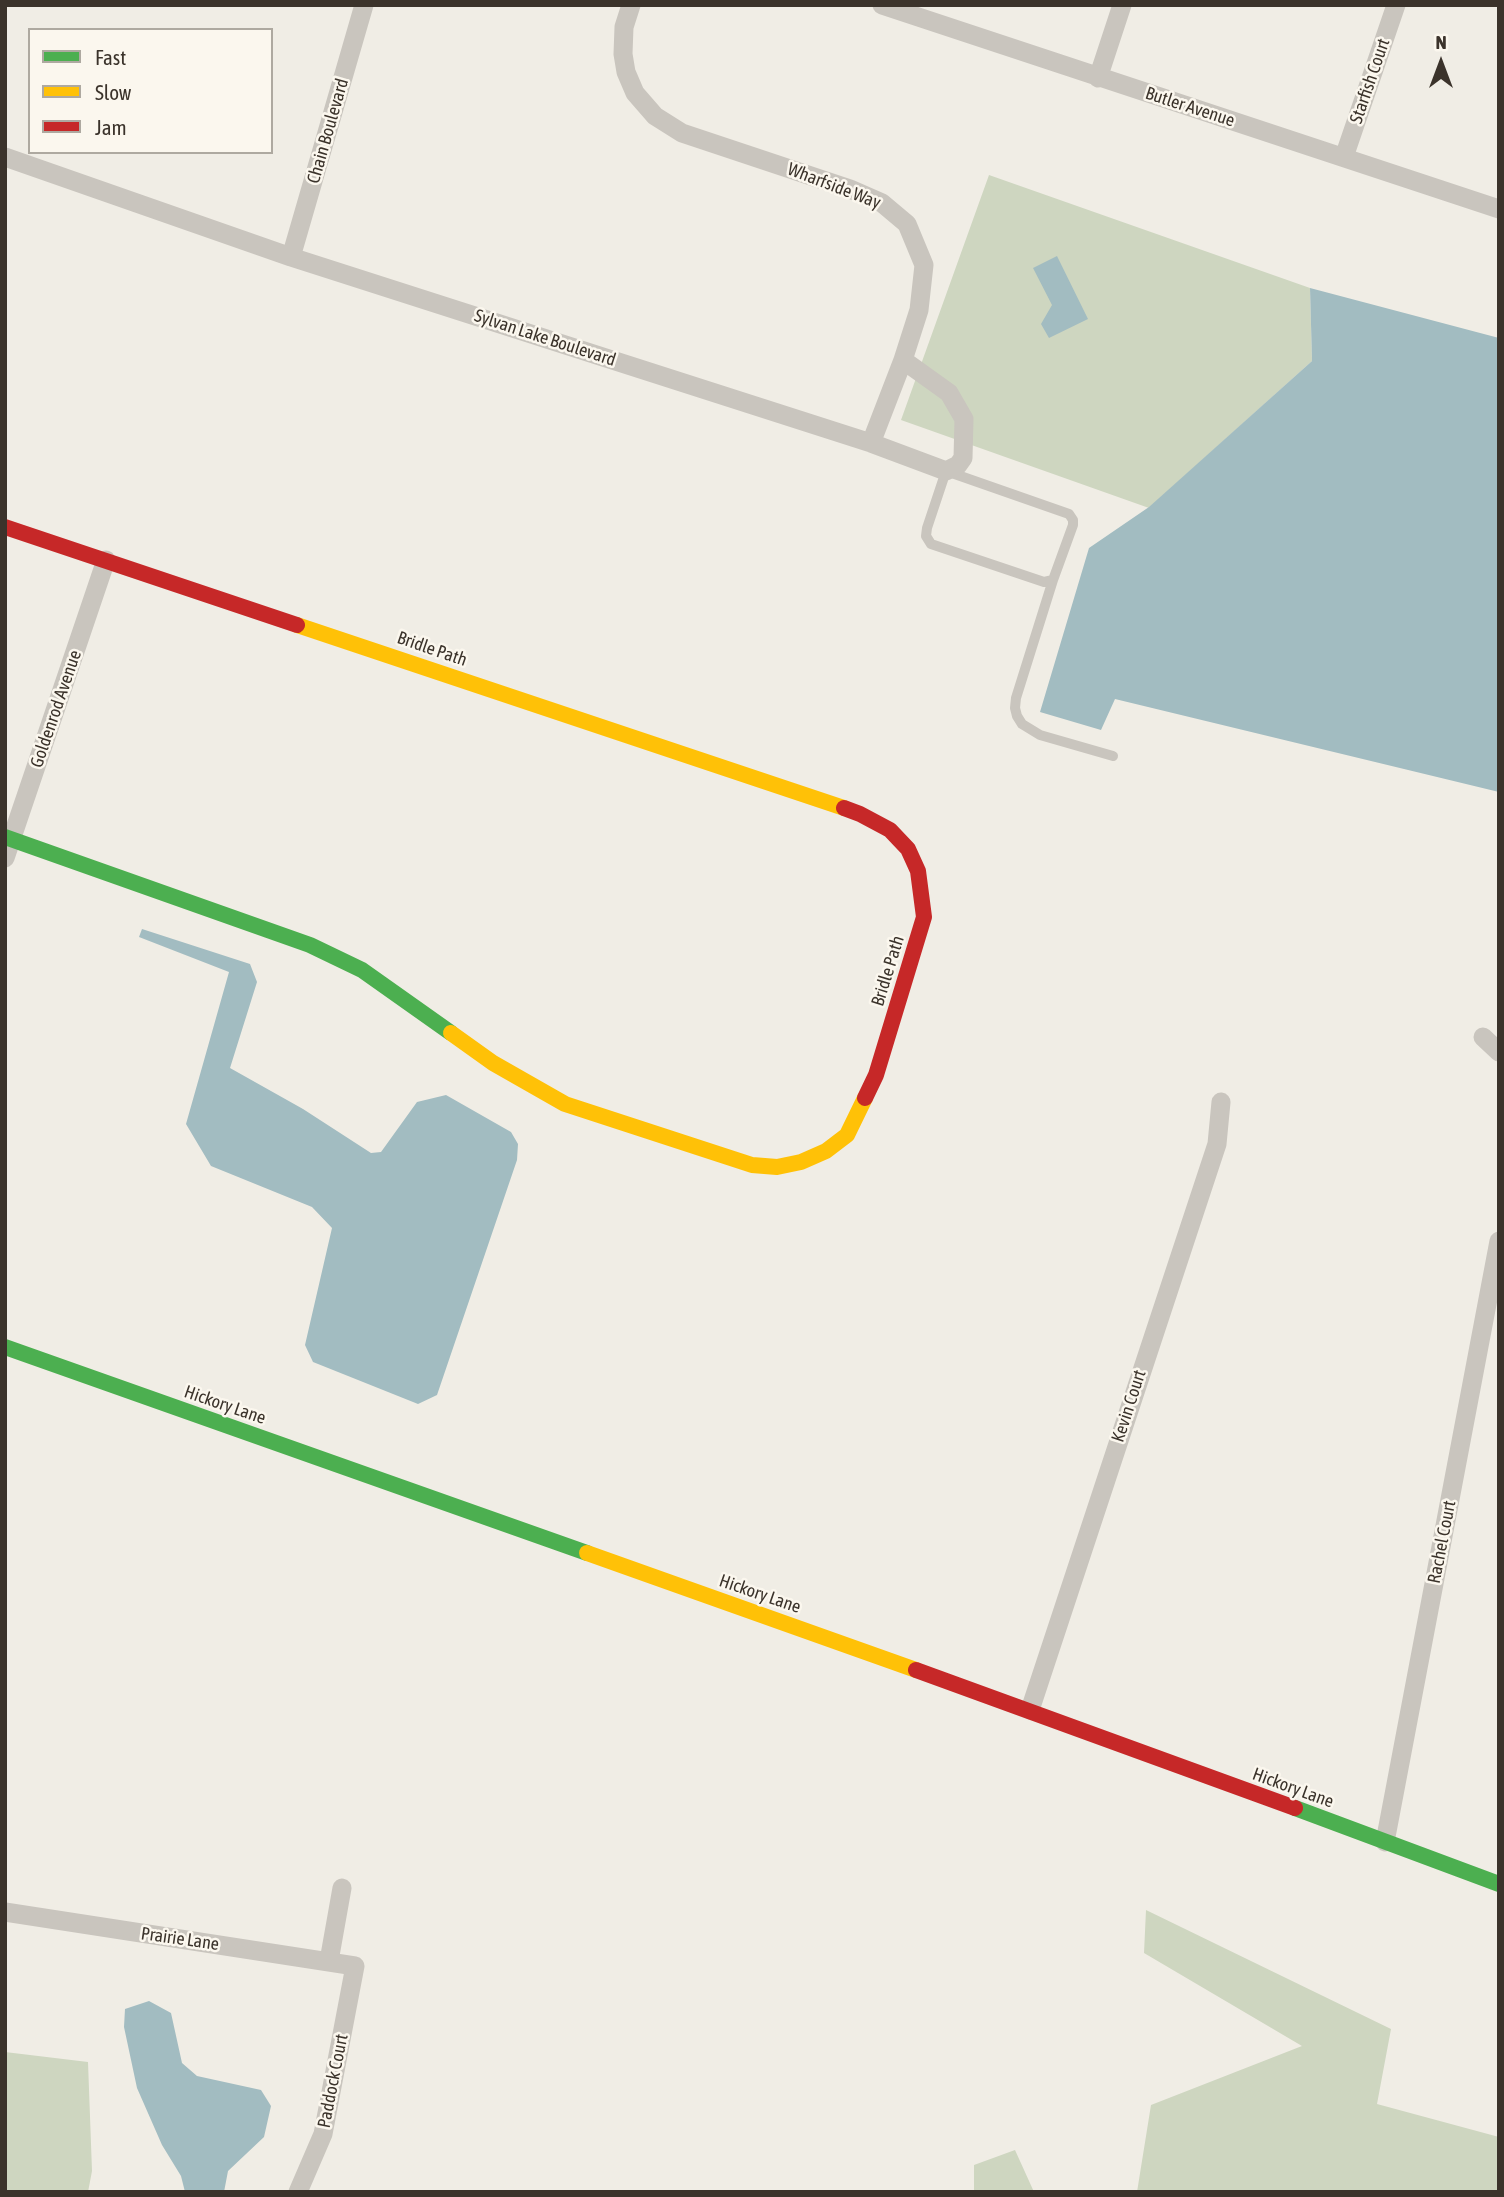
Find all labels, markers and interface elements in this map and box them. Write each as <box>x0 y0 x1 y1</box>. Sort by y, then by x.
legend <box>28 28 273 154</box>
north arrow <box>1406 28 1476 98</box>
text: N <box>1435 31 1447 53</box>
street label: Starfish Court <box>1345 36 1395 126</box>
text: Fast <box>95 45 126 69</box>
street label: Chain Boulevard <box>303 76 353 186</box>
text: Slow <box>95 80 131 104</box>
street label: Butler Avenue <box>1143 82 1237 132</box>
text: Jam <box>95 115 127 139</box>
street label: Wharfside Way <box>784 158 884 214</box>
street label: Sylvan Lake Boulevard <box>472 305 618 371</box>
street label: Bridle Path <box>394 627 470 671</box>
street label: Goldenrod Avenue <box>26 648 86 770</box>
street label: Bridle Path <box>867 933 909 1009</box>
street label: Kevin Court <box>1107 1367 1151 1445</box>
street label: Hickory Lane <box>181 1381 269 1429</box>
street label: Rachel Court <box>1423 1499 1461 1585</box>
street label: Hickory Lane <box>716 1570 804 1618</box>
street label: Hickory Lane <box>1250 1763 1336 1813</box>
street label: Prairie Lane <box>140 1923 220 1955</box>
street label: Paddock Court <box>313 2032 353 2130</box>

